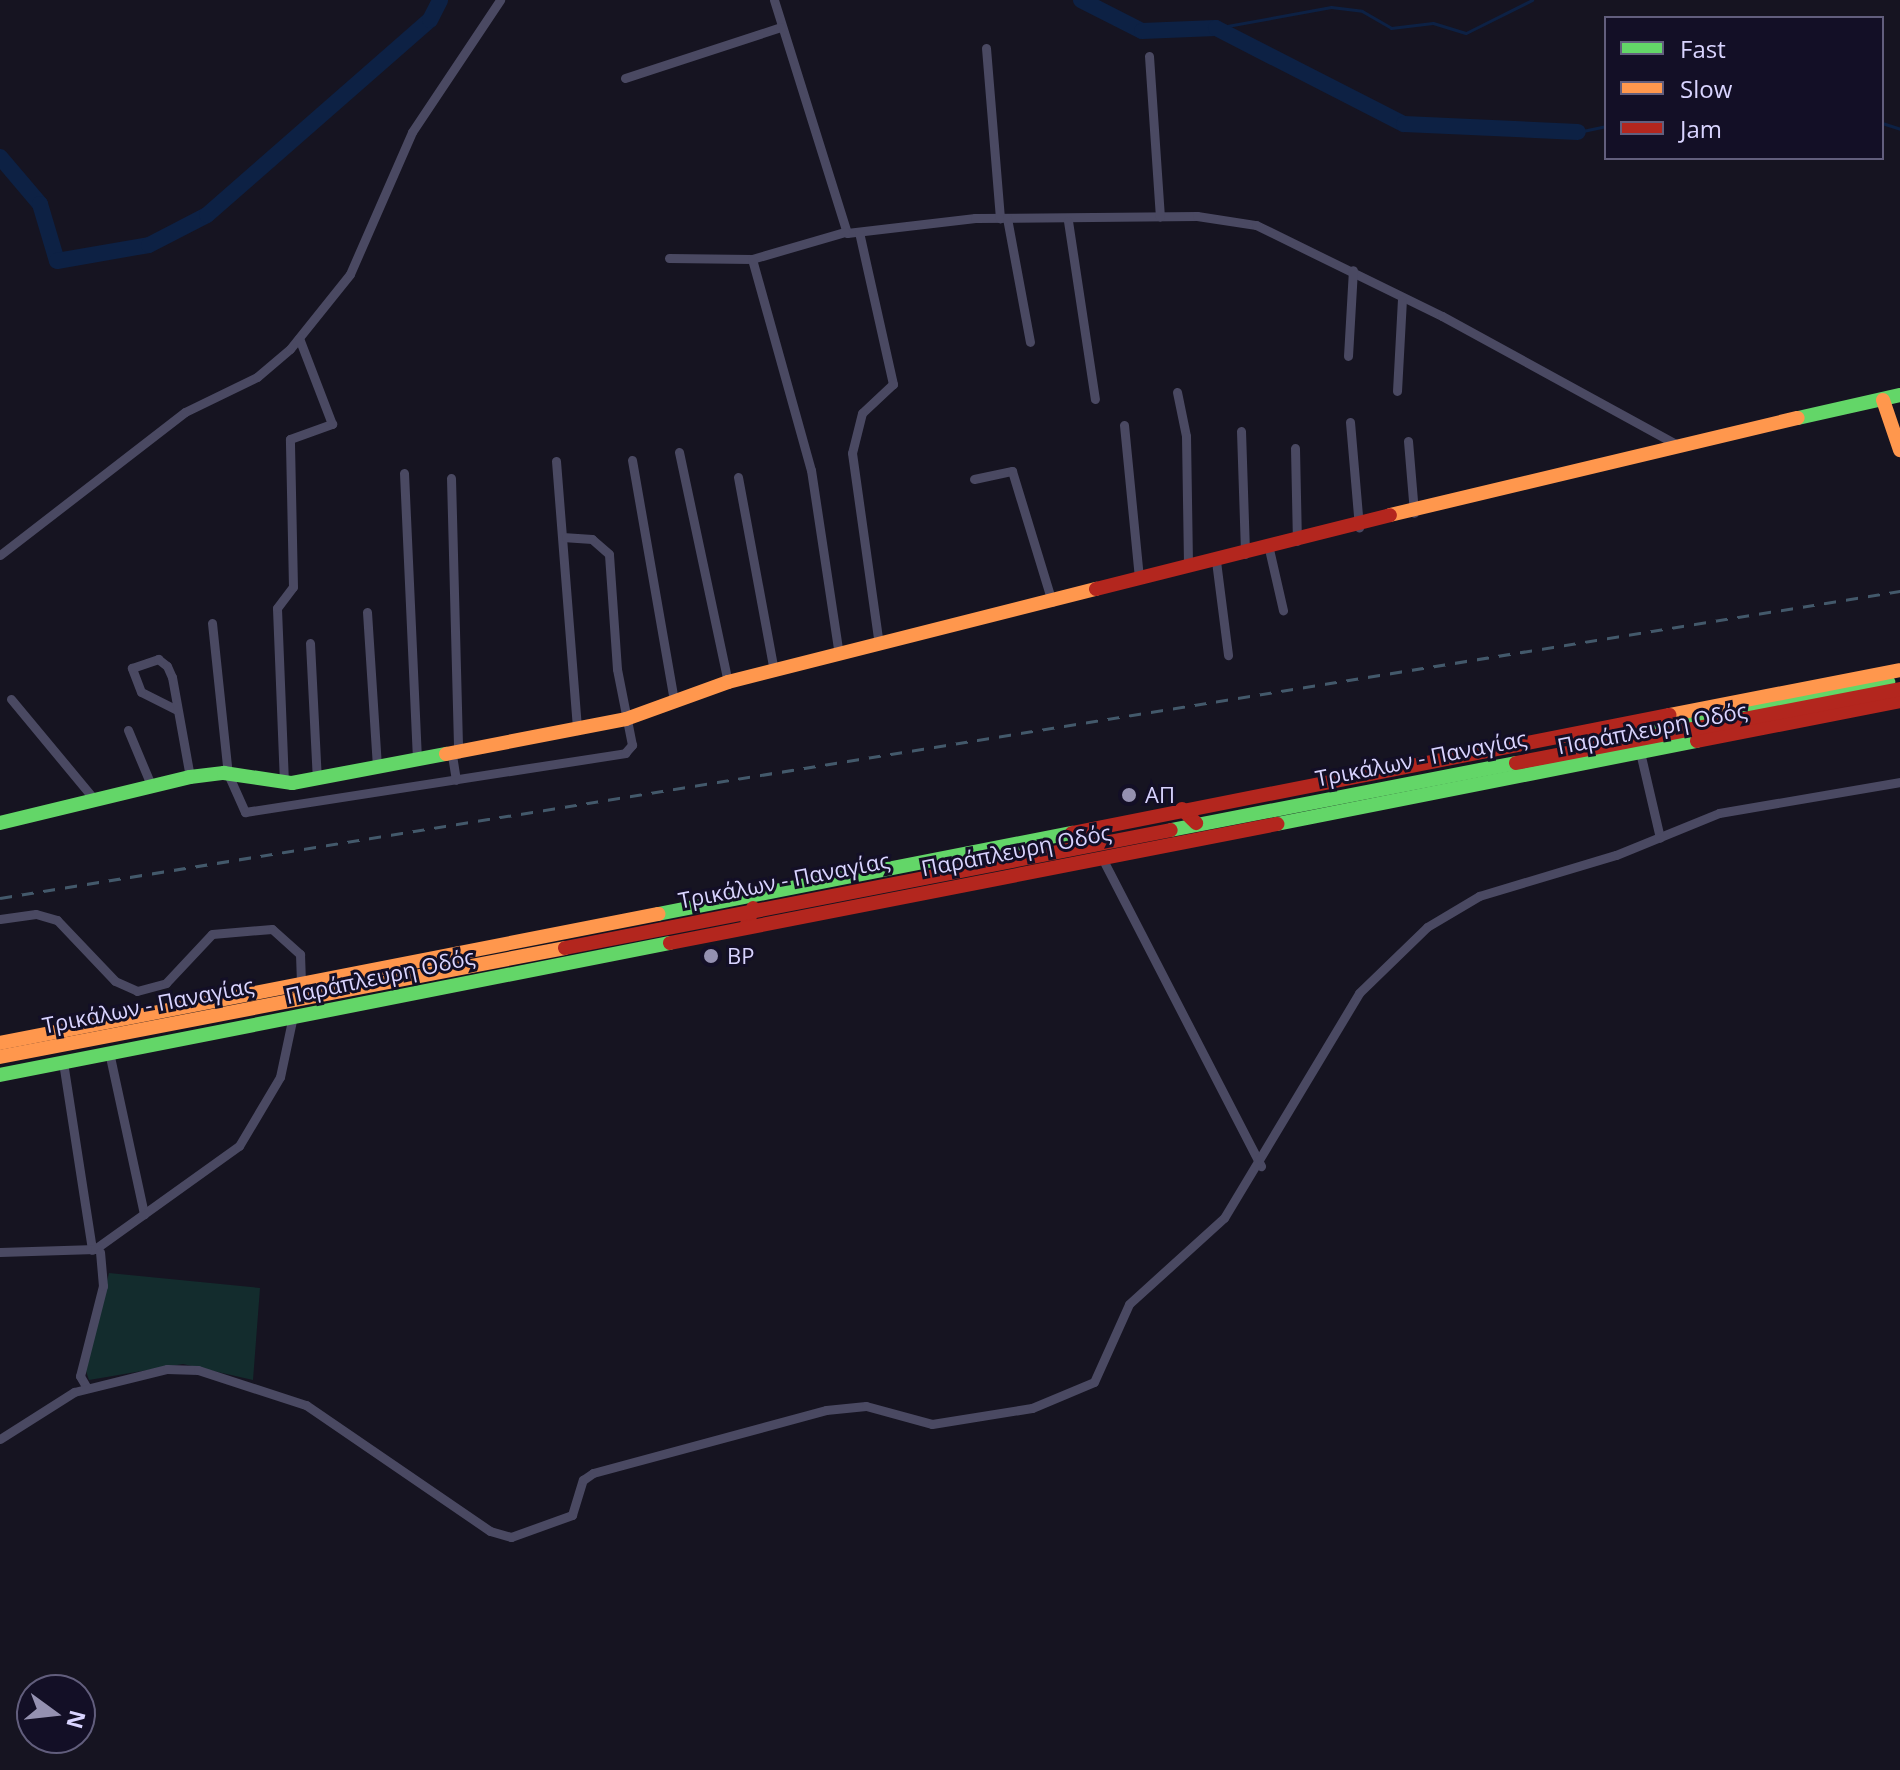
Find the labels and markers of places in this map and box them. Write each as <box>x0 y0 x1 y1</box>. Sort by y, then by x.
place label: ΑΠ <box>1145 782 1175 808</box>
marker: ΑΠ <box>1120 786 1138 804</box>
place label: BP <box>727 943 754 969</box>
marker: BP <box>702 947 720 965</box>

